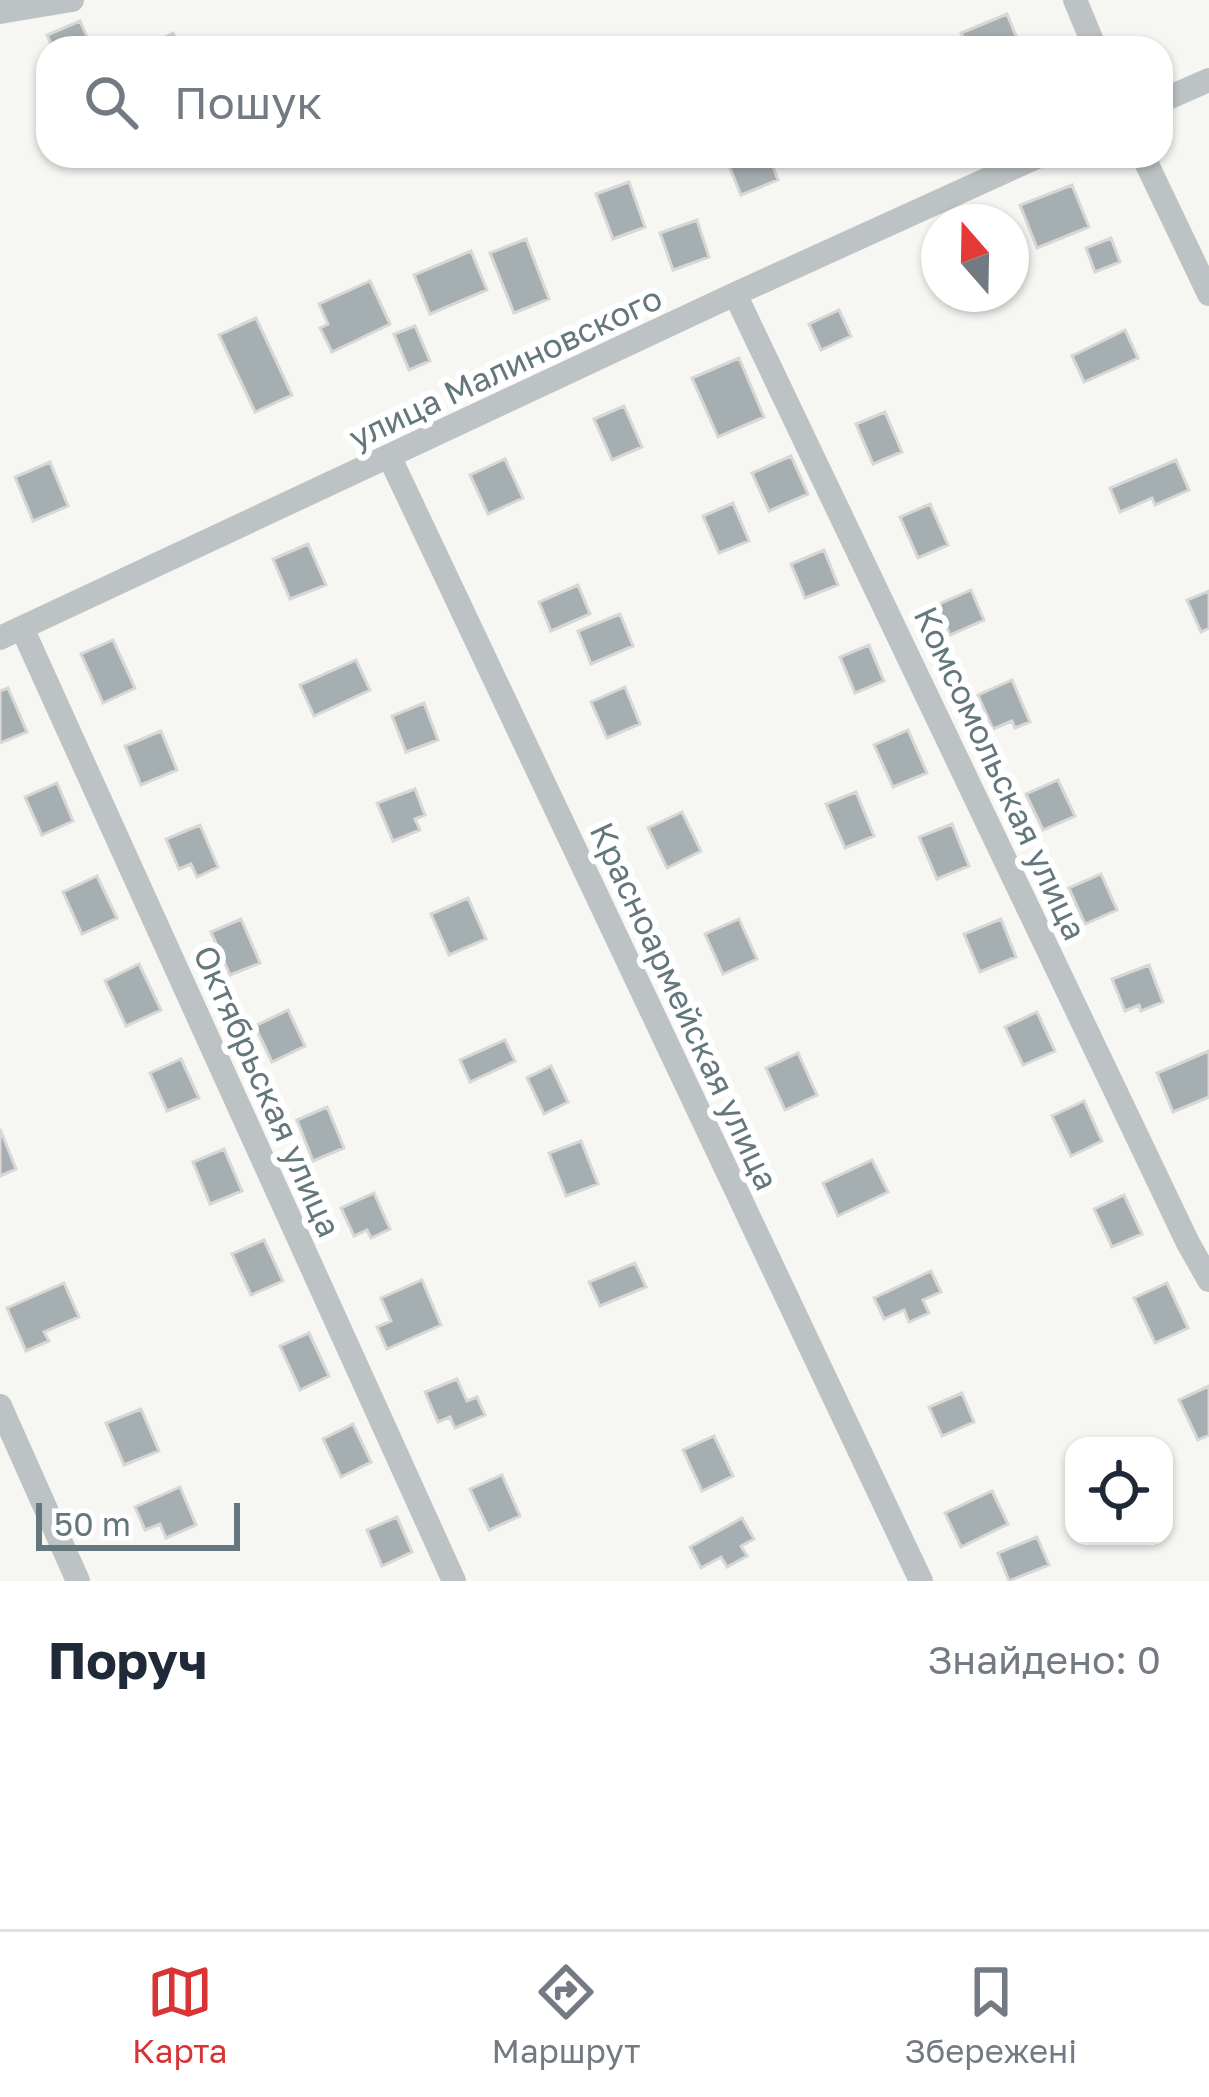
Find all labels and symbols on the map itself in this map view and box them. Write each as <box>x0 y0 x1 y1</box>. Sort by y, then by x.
north arrow <box>921 204 1029 312</box>
street label: улица Малиновского <box>342 277 668 457</box>
street label: Комсомольская улица <box>907 600 1095 946</box>
street label: Красноармейская улица <box>583 816 787 1196</box>
street label: Октябрьская улица <box>186 939 350 1243</box>
scale bar <box>36 1497 240 1550</box>

